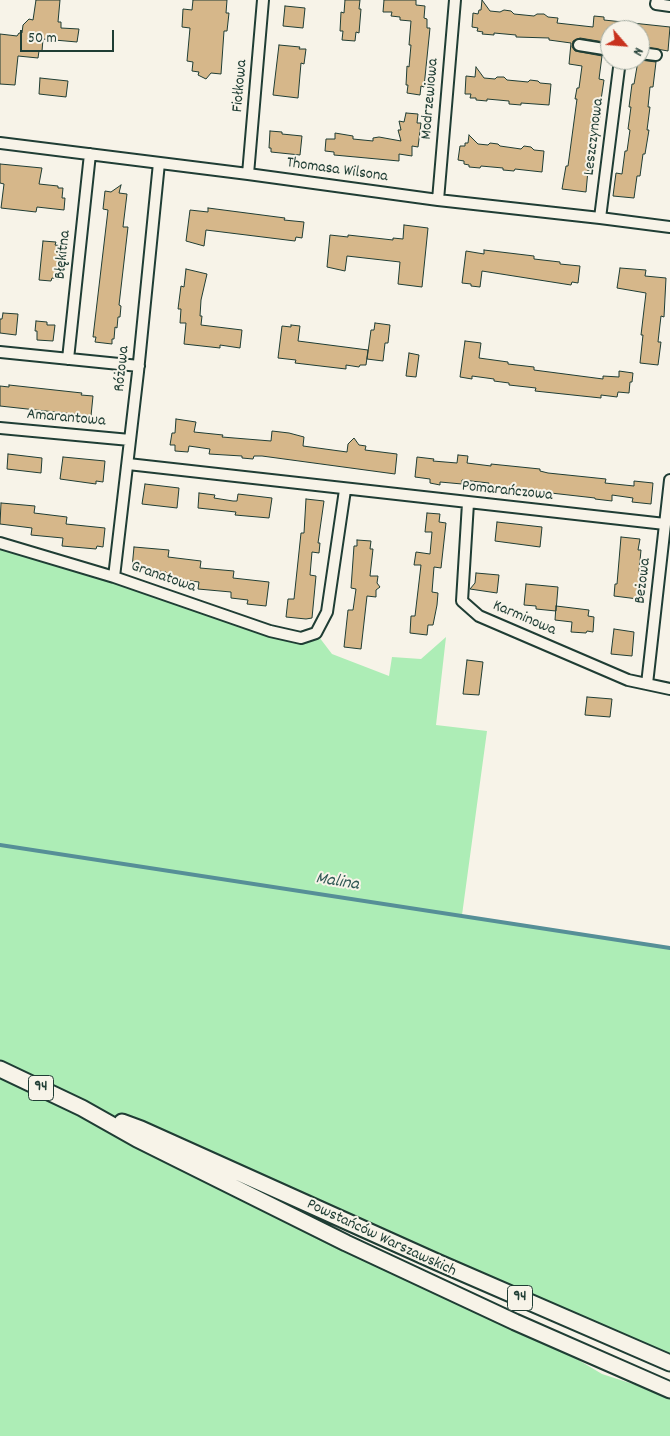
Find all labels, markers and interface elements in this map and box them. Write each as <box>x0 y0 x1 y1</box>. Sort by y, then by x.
scale bar <box>22 20 116 52</box>
north arrow <box>600 20 650 70</box>
text: 50 m <box>28 28 57 50</box>
text: N <box>627 44 648 59</box>
street label: Modrzewiowa <box>418 58 444 140</box>
street label: Fiołkowa <box>229 59 253 113</box>
street label: Leszczynowa <box>581 97 609 177</box>
street label: Thomasa Wilsona <box>285 154 389 188</box>
street label: Błękitna <box>52 230 76 280</box>
street label: Różowa <box>111 345 135 393</box>
street label: Amarantowa <box>26 406 106 432</box>
street label: Pomarańczowa <box>461 478 553 506</box>
street label: Beżowa <box>632 557 656 605</box>
street label: Granatowa <box>128 558 198 598</box>
street label: Karminowa <box>489 597 559 641</box>
water label: Malina <box>314 869 360 897</box>
road number: 94 <box>28 1076 54 1100</box>
street label: Powstańców Warszawskich <box>303 1196 459 1282</box>
road number: 94 <box>508 1286 532 1310</box>

